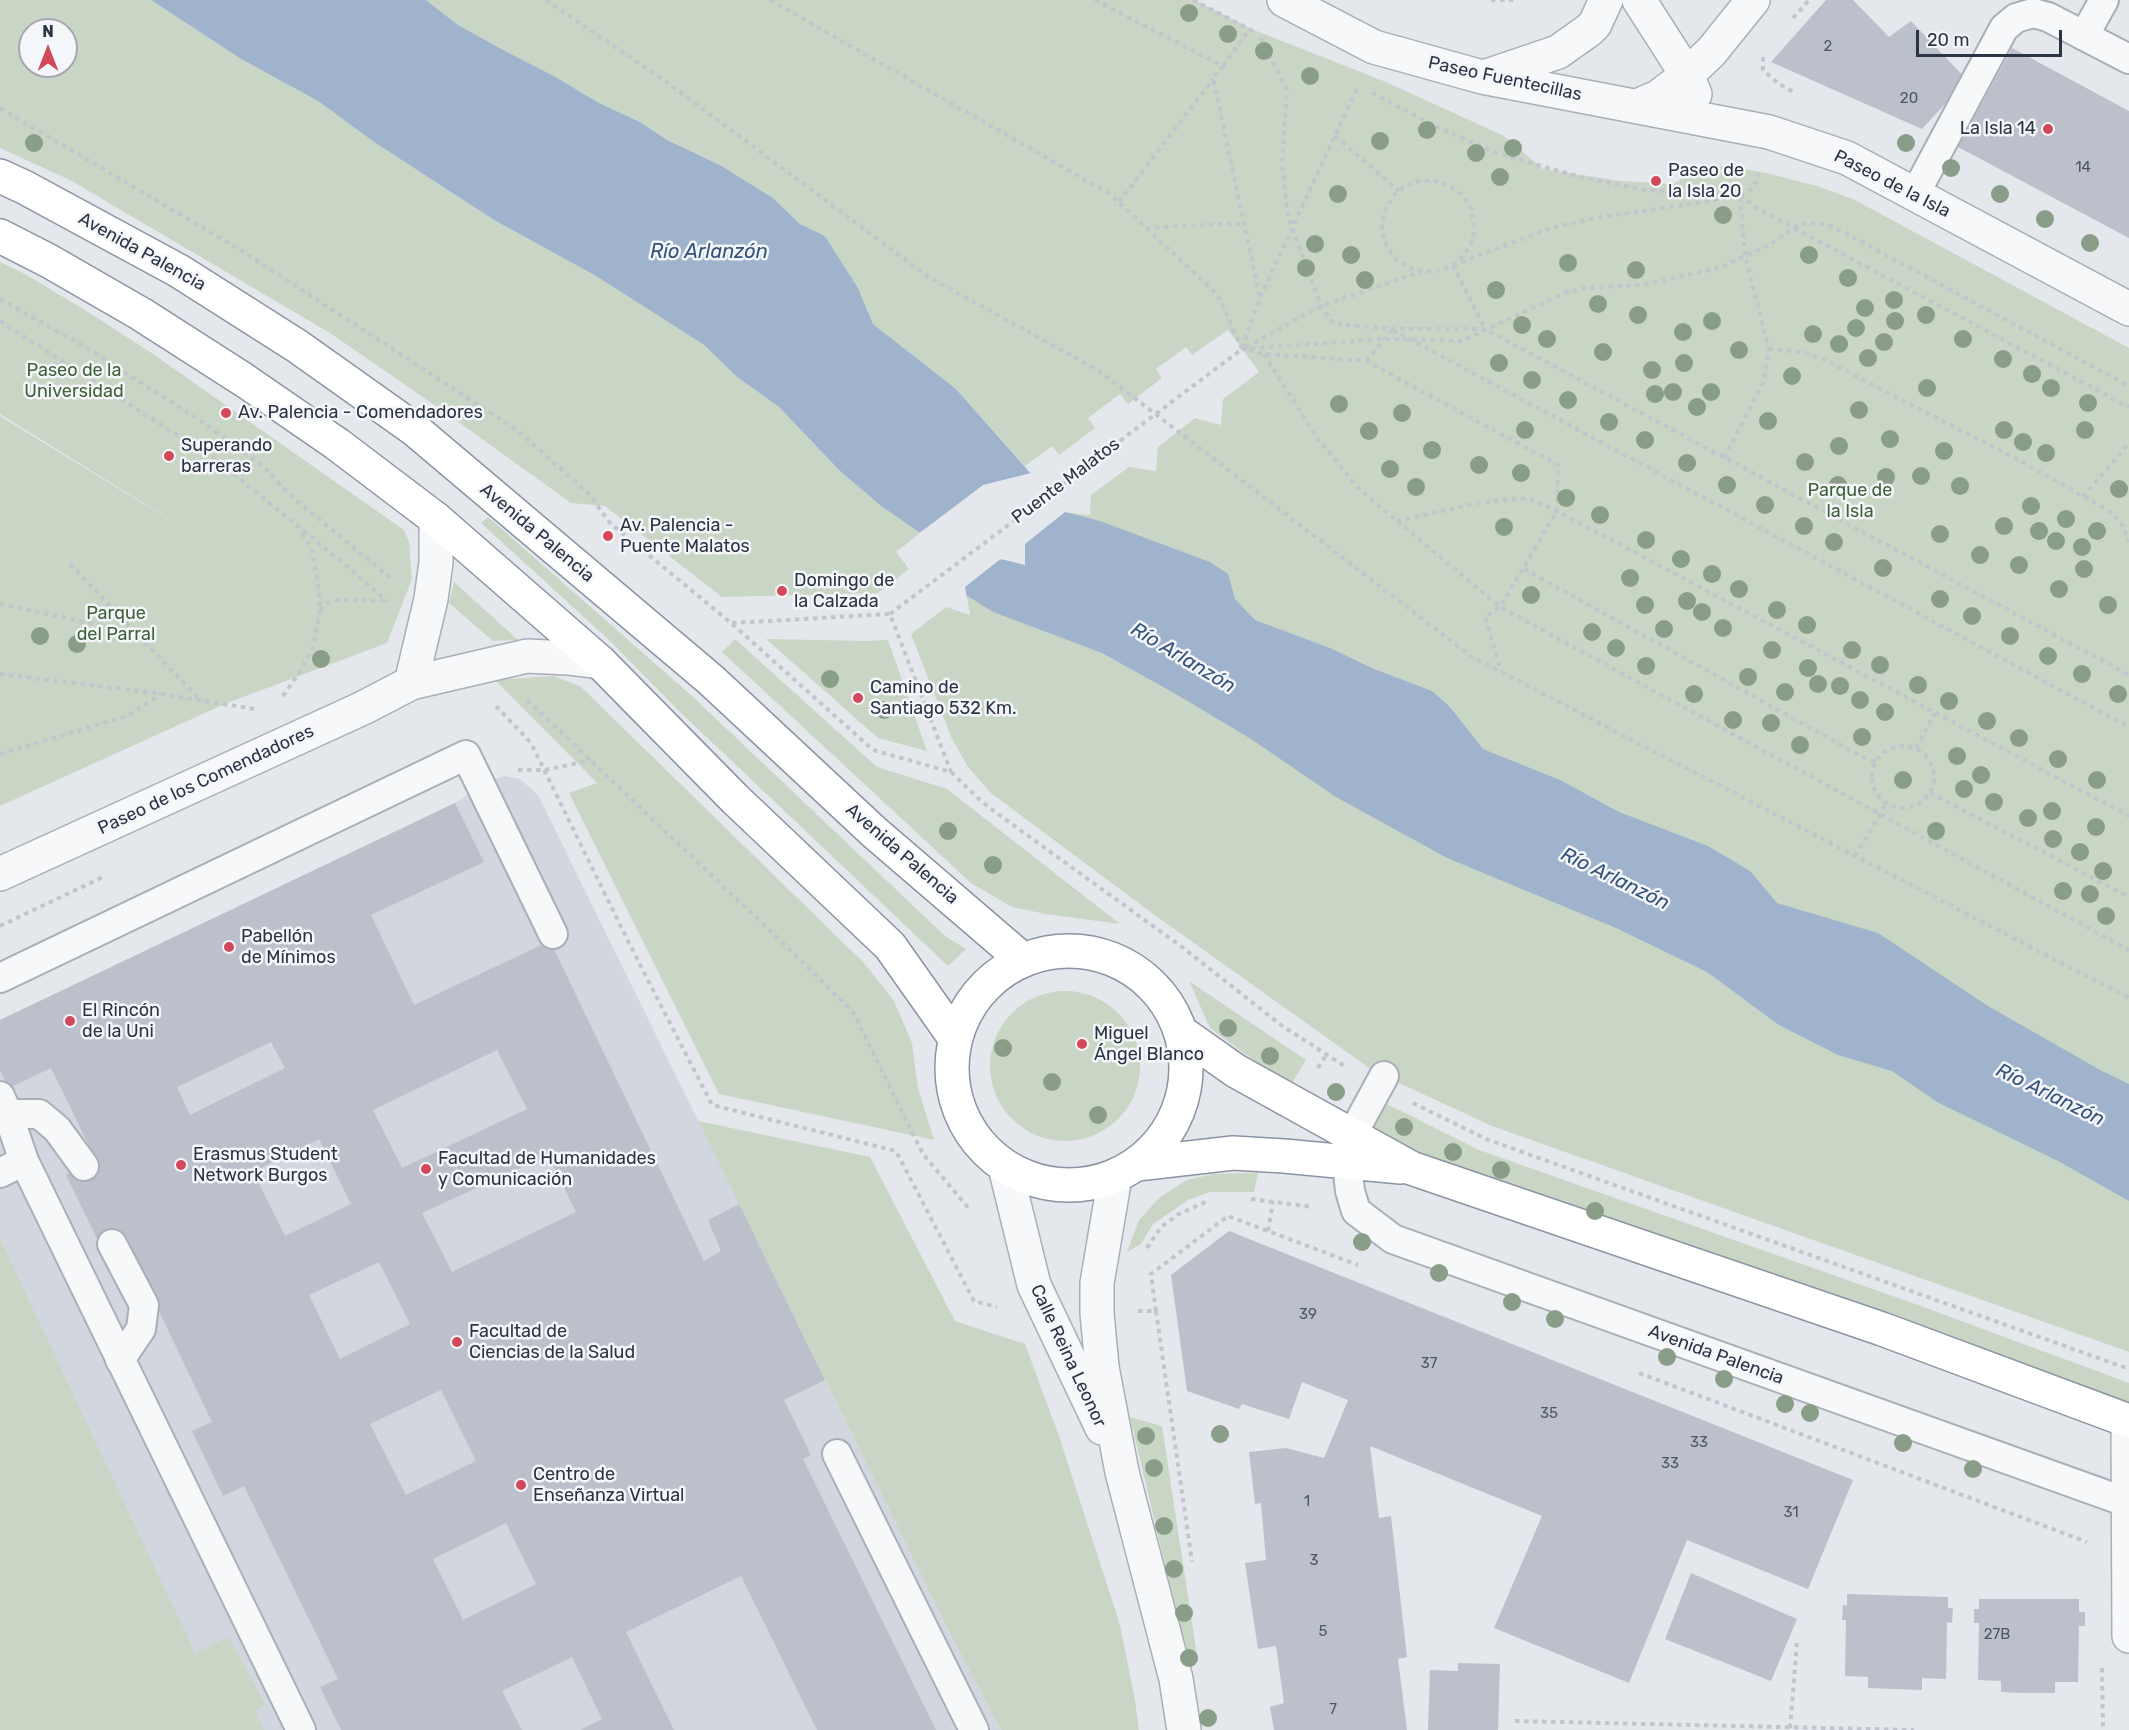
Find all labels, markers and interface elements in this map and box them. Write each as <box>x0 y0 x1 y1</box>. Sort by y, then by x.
north arrow <box>18 18 78 78</box>
scale bar <box>1919 18 2064 56</box>
text: N <box>42 22 54 41</box>
text: 20 m <box>1927 29 1969 51</box>
house number: 2 <box>1824 38 1832 56</box>
street label: Paseo Fuentecillas <box>1426 52 1584 106</box>
house number: 20 <box>1900 90 1918 108</box>
place label: La Isla 14 <box>1960 118 2036 140</box>
marker: La Isla 14 <box>2041 122 2055 136</box>
street label: Paseo de la Isla <box>1830 145 1954 223</box>
house number: 14 <box>2075 159 2091 177</box>
place label: Paseo de la Isla 20 <box>1668 160 1744 202</box>
marker: Paseo de la Isla 20 <box>1649 174 1663 188</box>
street label: Avenida Palencia <box>74 208 210 296</box>
water label: Río Arlanzón <box>650 240 768 264</box>
park label: Paseo de la Universidad <box>24 360 124 403</box>
place label: Av. Palencia - Comendadores <box>238 402 483 424</box>
marker: Av. Palencia - Comendadores <box>219 406 233 420</box>
street label: Puente Malatos <box>1008 433 1124 529</box>
place label: Superando barreras <box>181 435 272 478</box>
marker: Superando barreras <box>162 449 176 463</box>
street label: Avenida Palencia <box>475 479 599 587</box>
park label: Parque de la Isla <box>1808 480 1892 522</box>
place label: Av. Palencia - Puente Malatos <box>620 515 750 558</box>
marker: Av. Palencia - Puente Malatos <box>601 529 615 543</box>
place label: Domingo de la Calzada <box>794 570 894 612</box>
marker: Domingo de la Calzada <box>775 584 789 598</box>
park label: Parque del Parral <box>77 603 155 646</box>
water label: Río Arlanzón <box>1126 617 1240 699</box>
place label: Camino de Santiago 532 Km. <box>870 677 1017 720</box>
marker: Camino de Santiago 532 Km. <box>851 691 865 705</box>
street label: Paseo de los Comendadores <box>95 720 317 840</box>
street label: Avenida Palencia <box>841 799 963 909</box>
water label: Río Arlanzón <box>1557 842 1673 916</box>
place label: Pabellón de Mínimos <box>241 926 336 968</box>
marker: Pabellón de Mínimos <box>222 940 236 954</box>
place label: El Rincón de la Uni <box>82 1000 160 1042</box>
marker: El Rincón de la Uni <box>63 1014 77 1028</box>
place label: Miguel Ángel Blanco <box>1094 1023 1204 1066</box>
marker: Miguel Ángel Blanco <box>1075 1037 1089 1051</box>
water label: Río Arlanzón <box>1992 1058 2108 1132</box>
place label: Erasmus Student Network Burgos <box>193 1144 338 1186</box>
place label: Facultad de Humanidades y Comunicación <box>438 1148 656 1190</box>
marker: Erasmus Student Network Burgos <box>174 1158 188 1172</box>
marker: Facultad de Humanidades y Comunicación <box>419 1162 433 1176</box>
street label: Calle Reina Leonor <box>1025 1281 1111 1431</box>
house number: 39 <box>1299 1306 1317 1324</box>
street label: Avenida Palencia <box>1645 1320 1787 1390</box>
place label: Facultad de Ciencias de la Salud <box>469 1321 635 1364</box>
marker: Facultad de Ciencias de la Salud <box>450 1335 464 1349</box>
house number: 37 <box>1421 1355 1437 1373</box>
house number: 35 <box>1540 1405 1558 1423</box>
house number: 33 <box>1690 1434 1708 1452</box>
house number: 33 <box>1661 1455 1679 1473</box>
place label: Centro de Enseñanza Virtual <box>533 1464 684 1506</box>
marker: Centro de Enseñanza Virtual <box>514 1478 528 1492</box>
house number: 1 <box>1304 1493 1310 1511</box>
house number: 31 <box>1783 1504 1799 1522</box>
house number: 3 <box>1309 1552 1319 1570</box>
house number: 5 <box>1319 1623 1327 1641</box>
house number: 27B <box>1984 1626 2010 1644</box>
house number: 7 <box>1329 1701 1337 1719</box>

